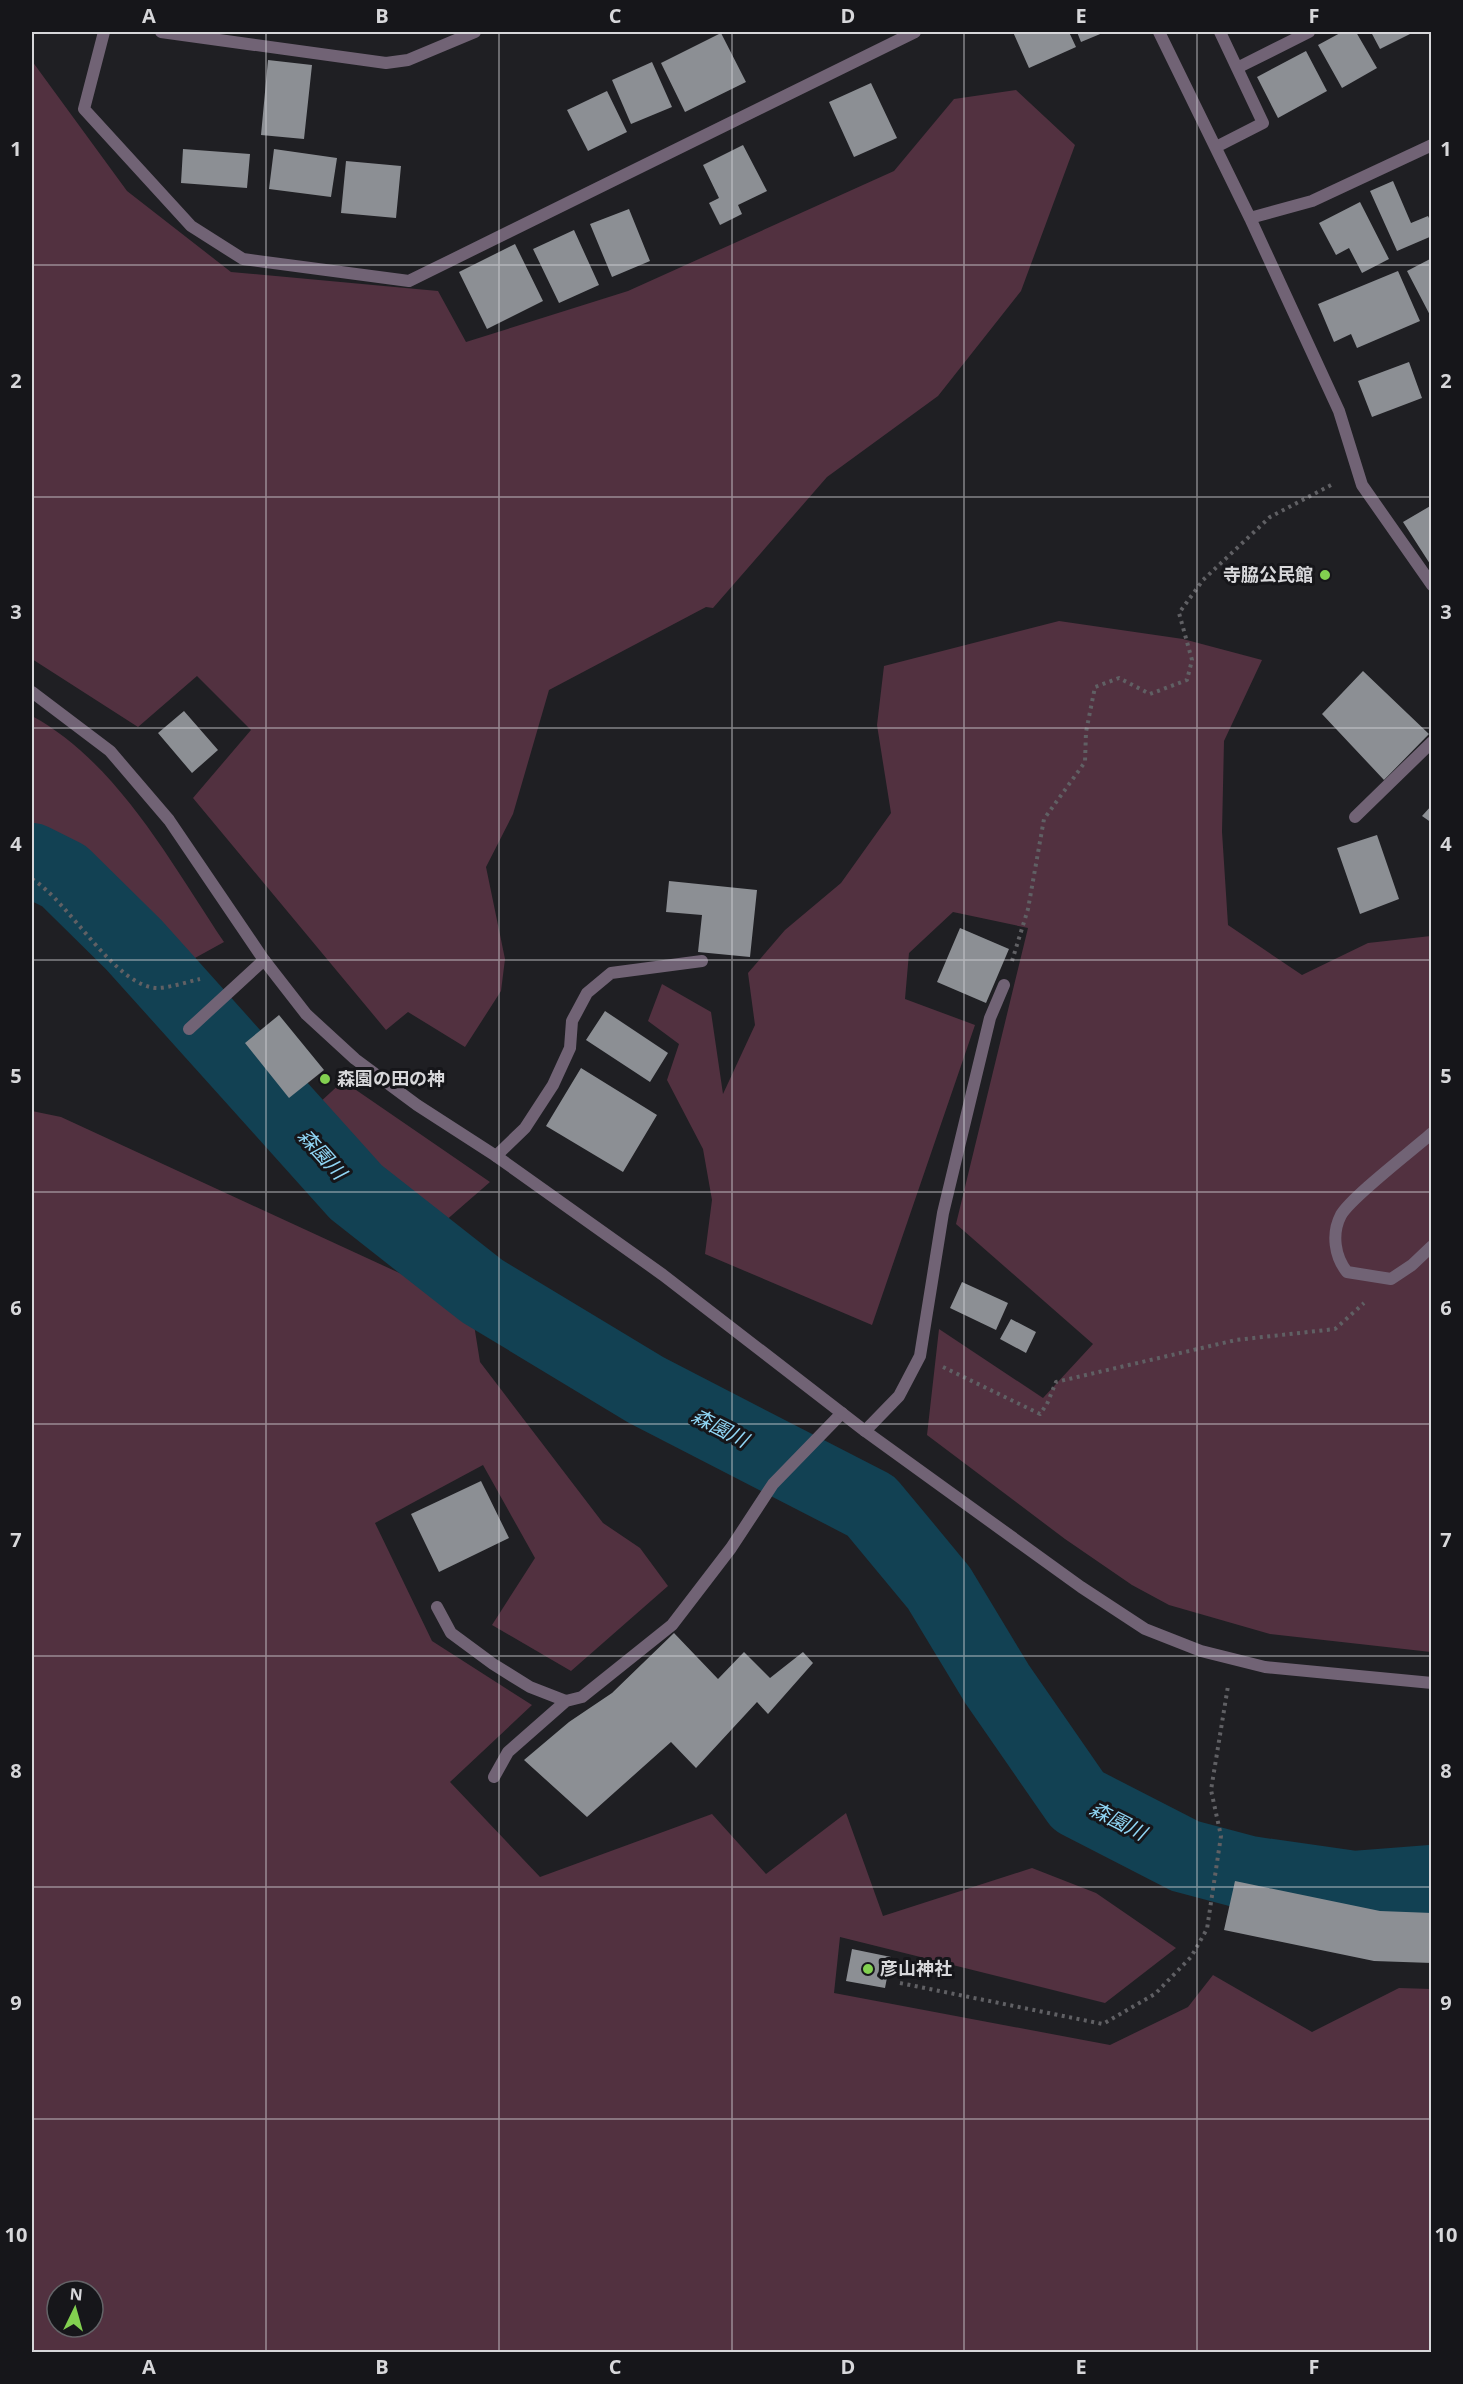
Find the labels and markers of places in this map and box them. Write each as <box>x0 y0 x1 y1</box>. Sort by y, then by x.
place label: 寺脇公民館 <box>1223 562 1313 586</box>
marker: 寺脇公民館 <box>1318 568 1332 582</box>
place label: 森園の田の神 <box>337 1066 445 1090</box>
marker: 森園の田の神 <box>318 1072 332 1086</box>
place label: 彦山神社 <box>880 1956 952 1980</box>
marker: 彦山神社 <box>861 1962 875 1976</box>

